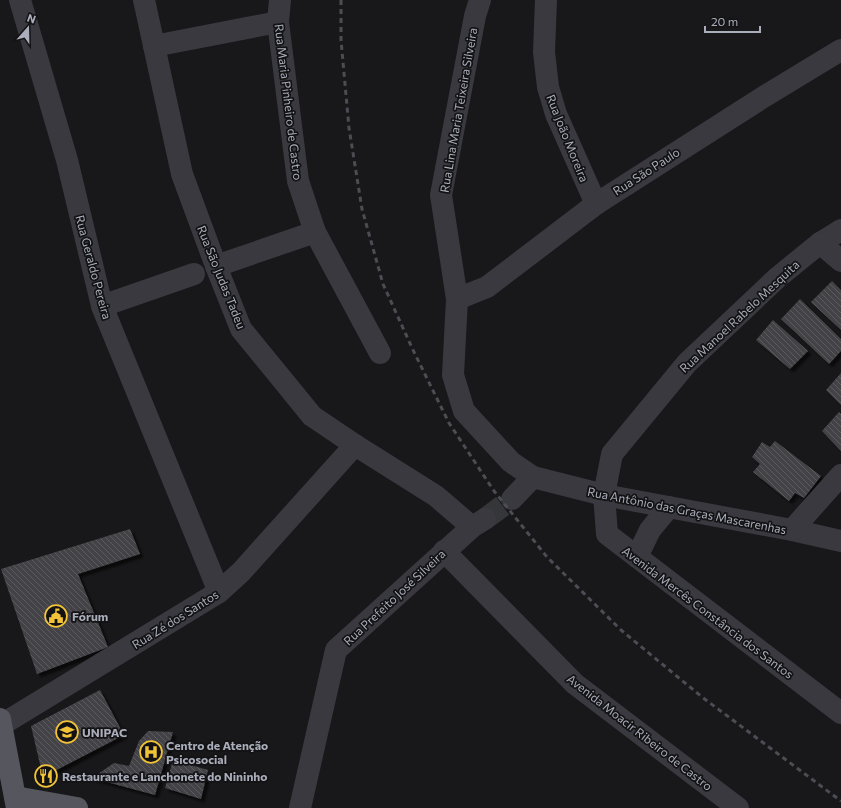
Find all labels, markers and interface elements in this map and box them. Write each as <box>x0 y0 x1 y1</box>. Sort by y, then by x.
north arrow <box>8 8 48 48</box>
scale bar <box>705 8 760 34</box>
text: N <box>25 11 38 26</box>
text: 20 m <box>711 14 738 28</box>
street label: Rua Maria Pinheiro de Castro <box>272 23 306 181</box>
street label: Rua Lina Maria Teixeira Silveira <box>437 26 479 194</box>
street label: Rua João Moreira <box>543 92 592 184</box>
street label: Rua São Paulo <box>610 144 682 198</box>
street label: Rua Geraldo Pereira <box>73 213 115 321</box>
street label: Rua São Judas Tadeu <box>194 223 249 331</box>
street label: Rua Manoel Rabelo Mesquita <box>676 257 802 375</box>
street label: Rua Antônio das Graças Mascarenhas <box>586 484 788 536</box>
street label: Avenida Mercês Constância dos Santos <box>620 543 796 681</box>
street label: Rua Prefeito José Silveira <box>340 546 448 649</box>
street label: Rua Zé dos Santos <box>129 587 221 651</box>
public building icon: Fórum <box>43 603 69 629</box>
place label: Fórum <box>72 609 108 623</box>
street label: Avenida Moacir Ribeiro de Castro <box>565 671 715 793</box>
school or university icon: UNIPAC <box>54 719 80 745</box>
place label: UNIPAC <box>82 725 127 739</box>
place label: Centro de Atenção Psicosocial <box>166 738 268 766</box>
hospital icon: Centro de Atenção Psicosocial <box>138 739 164 765</box>
restaurant icon: Restaurante e Lanchonete do Nininho <box>33 763 59 789</box>
place label: Restaurante e Lanchonete do Nininho <box>62 769 267 783</box>

